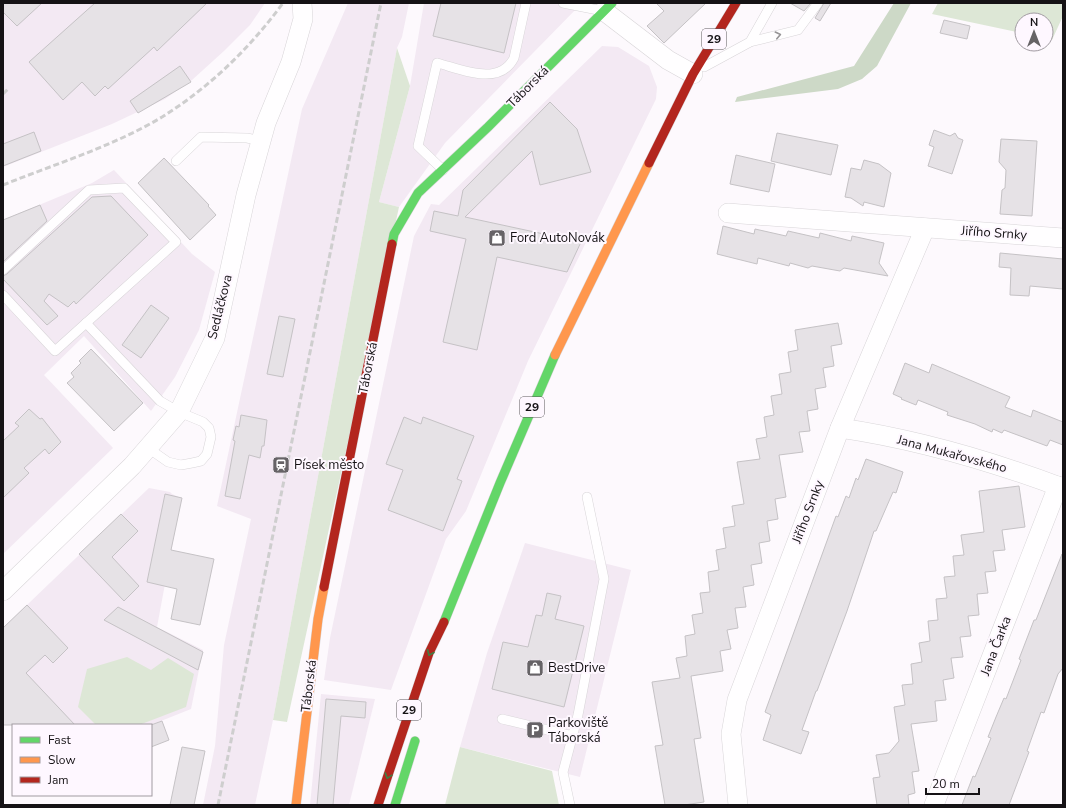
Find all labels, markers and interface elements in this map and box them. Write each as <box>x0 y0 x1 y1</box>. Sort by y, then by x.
north arrow <box>1014 12 1054 52</box>
text: N <box>1030 15 1038 30</box>
road number: 29 <box>702 29 726 49</box>
one-way arrow <box>774 31 781 40</box>
street label: Táborská <box>503 62 553 112</box>
street label: Jiřího Srnky <box>959 222 1028 244</box>
shop icon: Ford AutoNovák <box>487 228 507 248</box>
place label: Ford AutoNovák <box>510 229 605 247</box>
street label: Sedláčkova <box>203 273 237 341</box>
street label: Táborská <box>354 340 382 396</box>
road number: 29 <box>520 397 544 417</box>
street label: Jana Mukařovského <box>894 430 1009 477</box>
station icon: Písek město <box>271 455 291 475</box>
place label: Písek město <box>294 456 364 474</box>
street label: Jiřího Srnky <box>787 478 828 547</box>
street label: Jana Čarka <box>975 613 1016 679</box>
one-way arrow <box>426 649 434 656</box>
shop icon: BestDrive <box>525 658 545 678</box>
street label: Táborská <box>297 659 321 713</box>
place label: BestDrive <box>548 659 605 677</box>
road number: 29 <box>397 700 421 720</box>
place label: Parkoviště Táborská <box>548 714 608 747</box>
parking icon: Parkoviště Táborská <box>525 720 545 740</box>
legend <box>12 724 152 796</box>
text: Fast <box>48 732 71 748</box>
text: Slow <box>48 752 76 768</box>
scale bar <box>926 770 979 796</box>
text: Jam <box>47 772 69 788</box>
one-way arrow <box>384 772 392 779</box>
text: 20 m <box>932 776 960 792</box>

